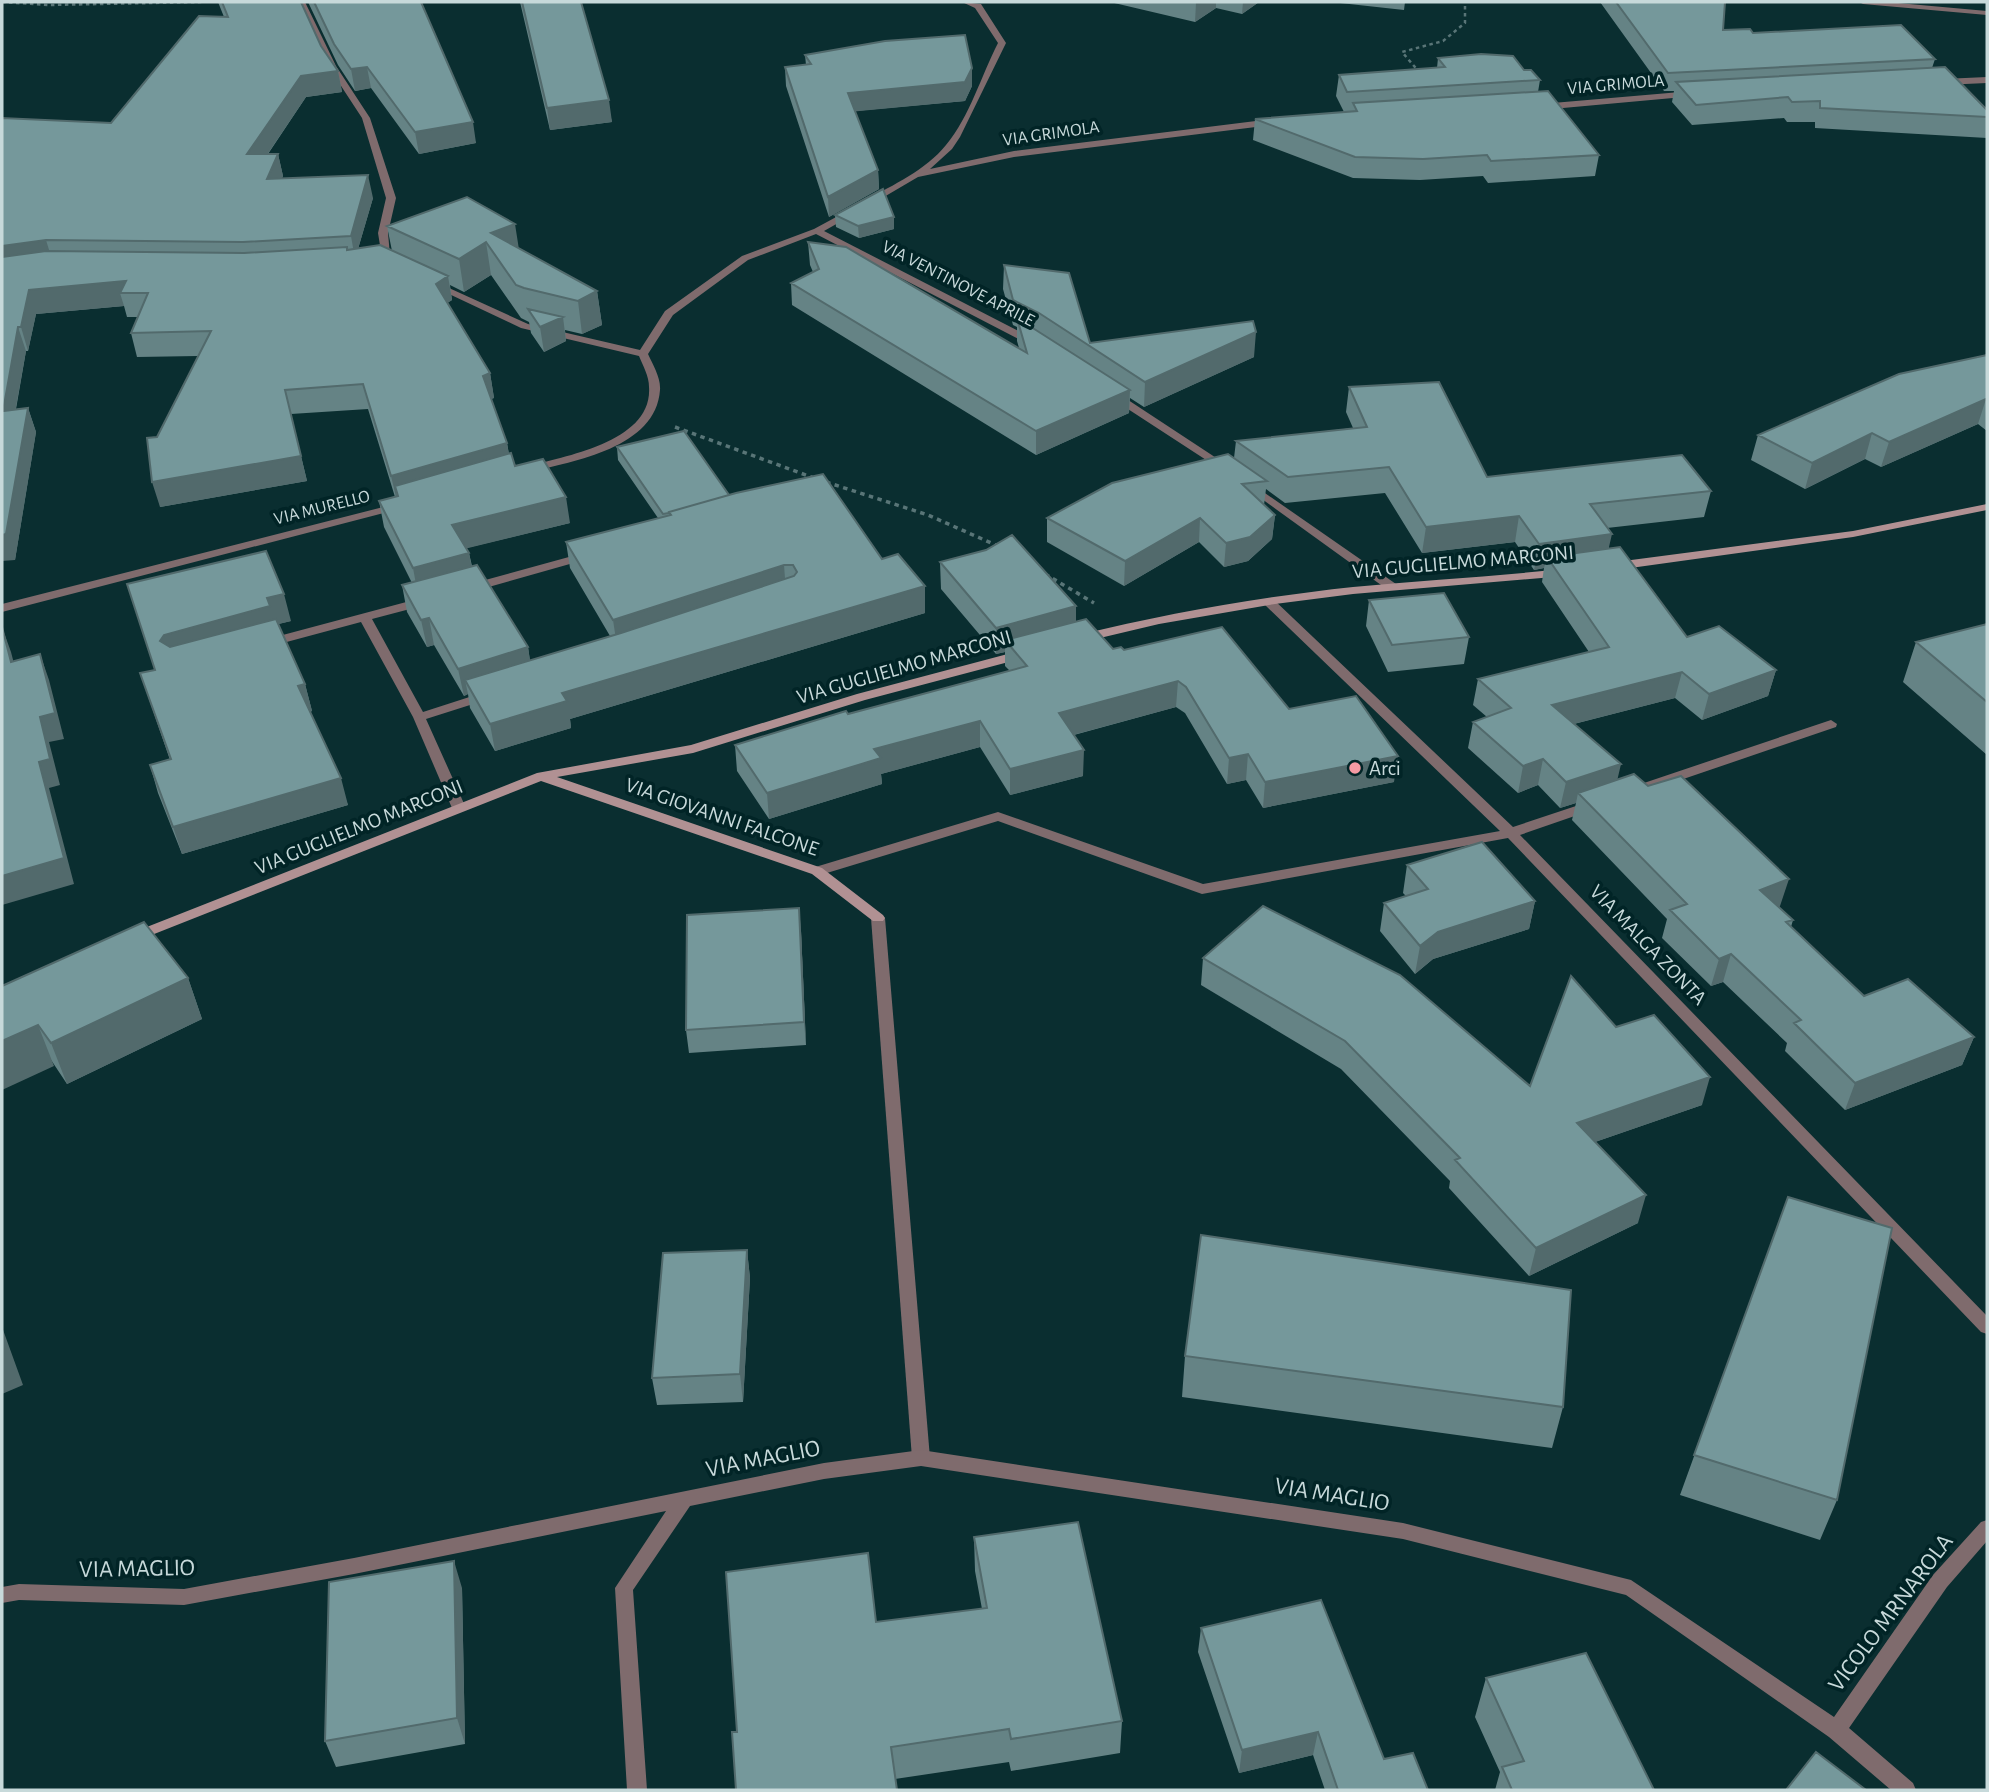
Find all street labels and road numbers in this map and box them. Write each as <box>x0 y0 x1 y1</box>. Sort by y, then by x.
street label: VIA GRIMOLA <box>1567 72 1666 98</box>
street label: VIA GRIMOLA <box>1001 118 1101 150</box>
street label: VIA VENTINOVE APRILE <box>879 238 1037 330</box>
street label: VIA MURELLO <box>272 487 372 529</box>
street label: VIA GUGLIELMO MARCONI <box>1351 542 1575 582</box>
street label: VIA GUGLIELMO MARCONI <box>794 626 1014 708</box>
street label: VIA GIOVANNI FALCONE <box>623 774 821 860</box>
street label: VIA GUGLIELMO MARCONI <box>252 776 466 878</box>
street label: VIA MALGA ZONTA <box>1586 881 1710 1009</box>
street label: VIA MAGLIO <box>704 1436 822 1482</box>
street label: VIA MAGLIO <box>1273 1474 1391 1516</box>
street label: VICOLO MRNAROLA <box>1824 1530 1958 1696</box>
street label: VIA MAGLIO <box>79 1556 195 1582</box>

